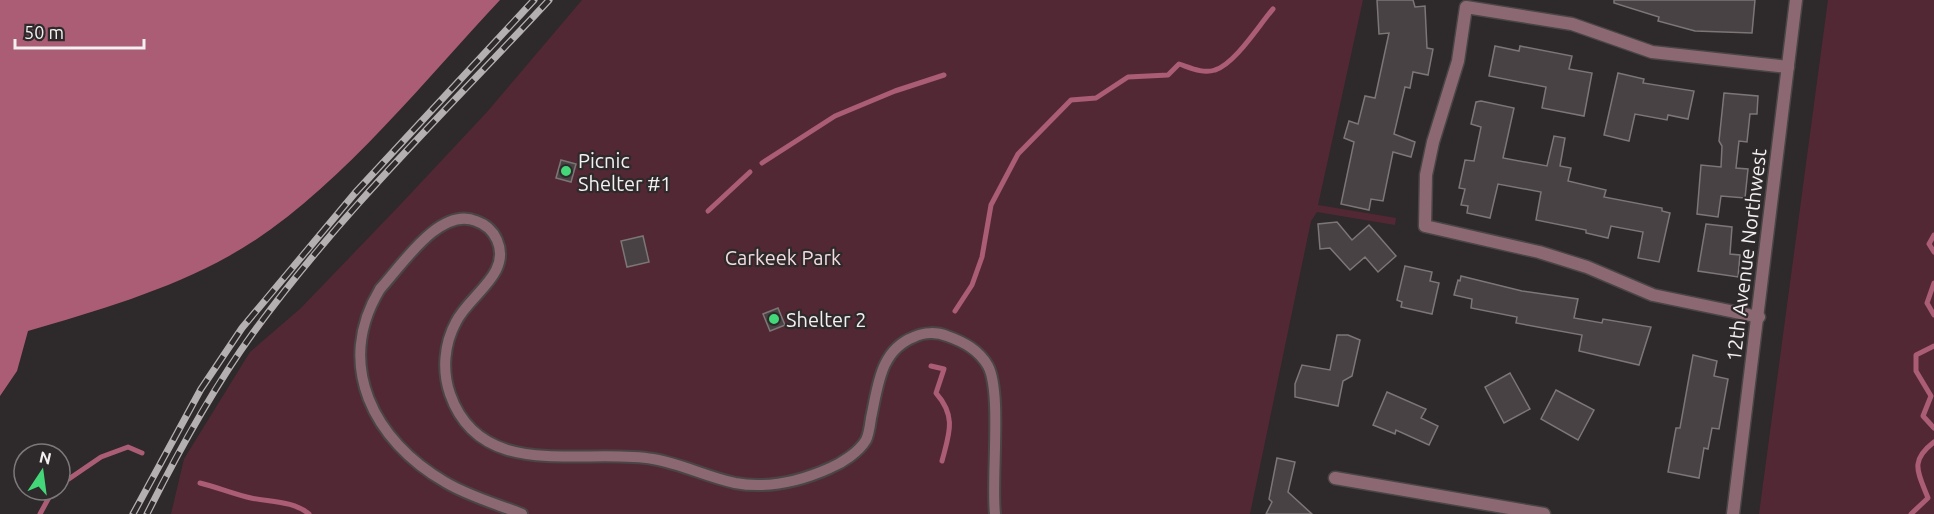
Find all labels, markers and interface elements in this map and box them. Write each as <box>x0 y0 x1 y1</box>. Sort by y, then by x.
scale bar <box>15 12 144 50</box>
text: 50 m <box>24 22 64 42</box>
street label: 12th Avenue Northwest <box>1722 147 1770 363</box>
place label: Picnic Shelter #1 <box>578 149 672 195</box>
marker: Picnic Shelter #1 <box>559 164 573 178</box>
park label: Carkeek Park <box>725 246 841 269</box>
place label: Shelter 2 <box>786 308 866 331</box>
marker: Shelter 2 <box>767 312 781 326</box>
north arrow <box>12 442 72 502</box>
text: N <box>38 447 53 467</box>

